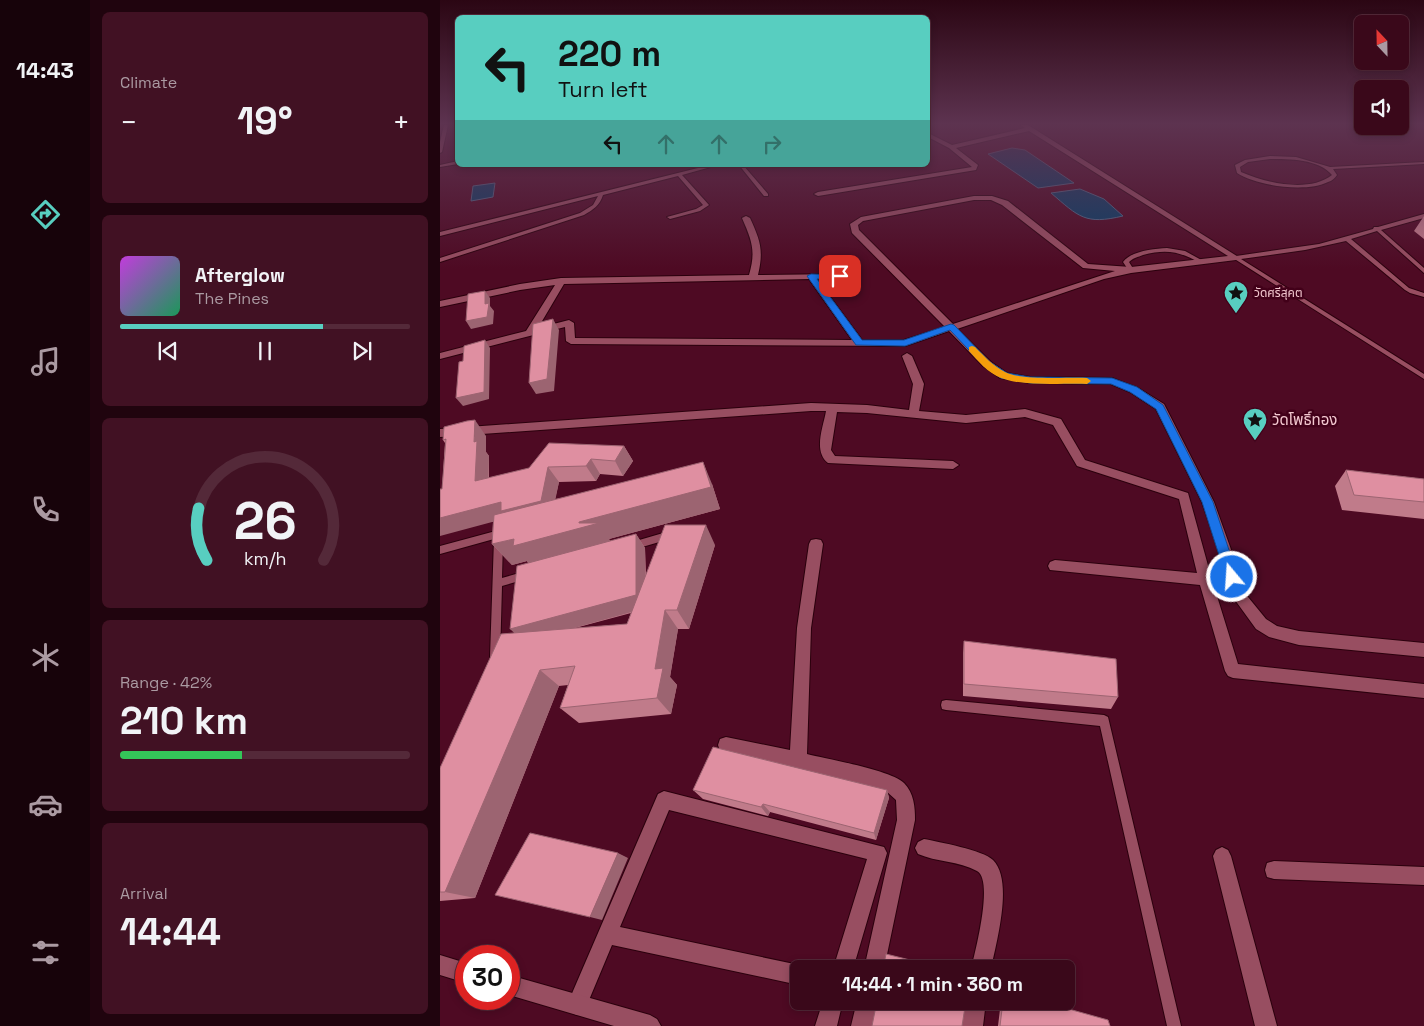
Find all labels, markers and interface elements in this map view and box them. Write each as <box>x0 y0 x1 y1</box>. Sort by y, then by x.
north arrow <box>1354 15 1409 70</box>
map controls <box>1354 15 1409 135</box>
text: 220 m <box>558 32 661 76</box>
icon: left <box>475 35 540 100</box>
text: 14:43 <box>16 56 74 84</box>
text: Climate <box>120 72 177 93</box>
text: Turn left <box>558 75 648 103</box>
button: sound <box>1354 80 1409 135</box>
text: 19° <box>237 97 293 145</box>
text: − <box>120 104 137 140</box>
text: + <box>393 104 410 140</box>
icon: left <box>599 130 627 158</box>
icon: ahead <box>652 130 680 158</box>
icon: ahead <box>705 130 733 158</box>
icon: right <box>758 130 786 158</box>
icon: directions <box>28 197 63 232</box>
pin <box>819 255 861 297</box>
icon: arrive <box>826 262 854 290</box>
text: Afterglow <box>195 263 285 288</box>
place icon: วัดศรีสุคต <box>1223 280 1249 314</box>
place label: วัดศรีสุคต <box>1254 285 1303 301</box>
text: The Pines <box>195 288 269 309</box>
icon: previous <box>154 337 182 365</box>
icon: pause <box>251 337 279 365</box>
icon: next <box>348 337 376 365</box>
icon: music <box>28 344 63 379</box>
place icon: วัดโพธิ์ทอง <box>1242 407 1268 441</box>
place label: วัดโพธิ์ทอง <box>1272 410 1337 429</box>
text: 26 <box>233 488 297 554</box>
icon: phone <box>28 492 63 527</box>
text: km/h <box>244 547 286 570</box>
position arrow <box>1205 550 1257 602</box>
icon: climate <box>28 640 63 675</box>
text: Range · 42% <box>120 672 212 693</box>
text: 210 km <box>120 697 248 745</box>
icon: car <box>28 787 63 822</box>
text: Arrival <box>120 883 168 904</box>
text: 14:44 <box>120 908 221 956</box>
icon: filters <box>28 935 63 970</box>
speed limit sign: 30 <box>455 945 520 1010</box>
text: 14:44 · 1 min · 360 m <box>842 972 1023 997</box>

